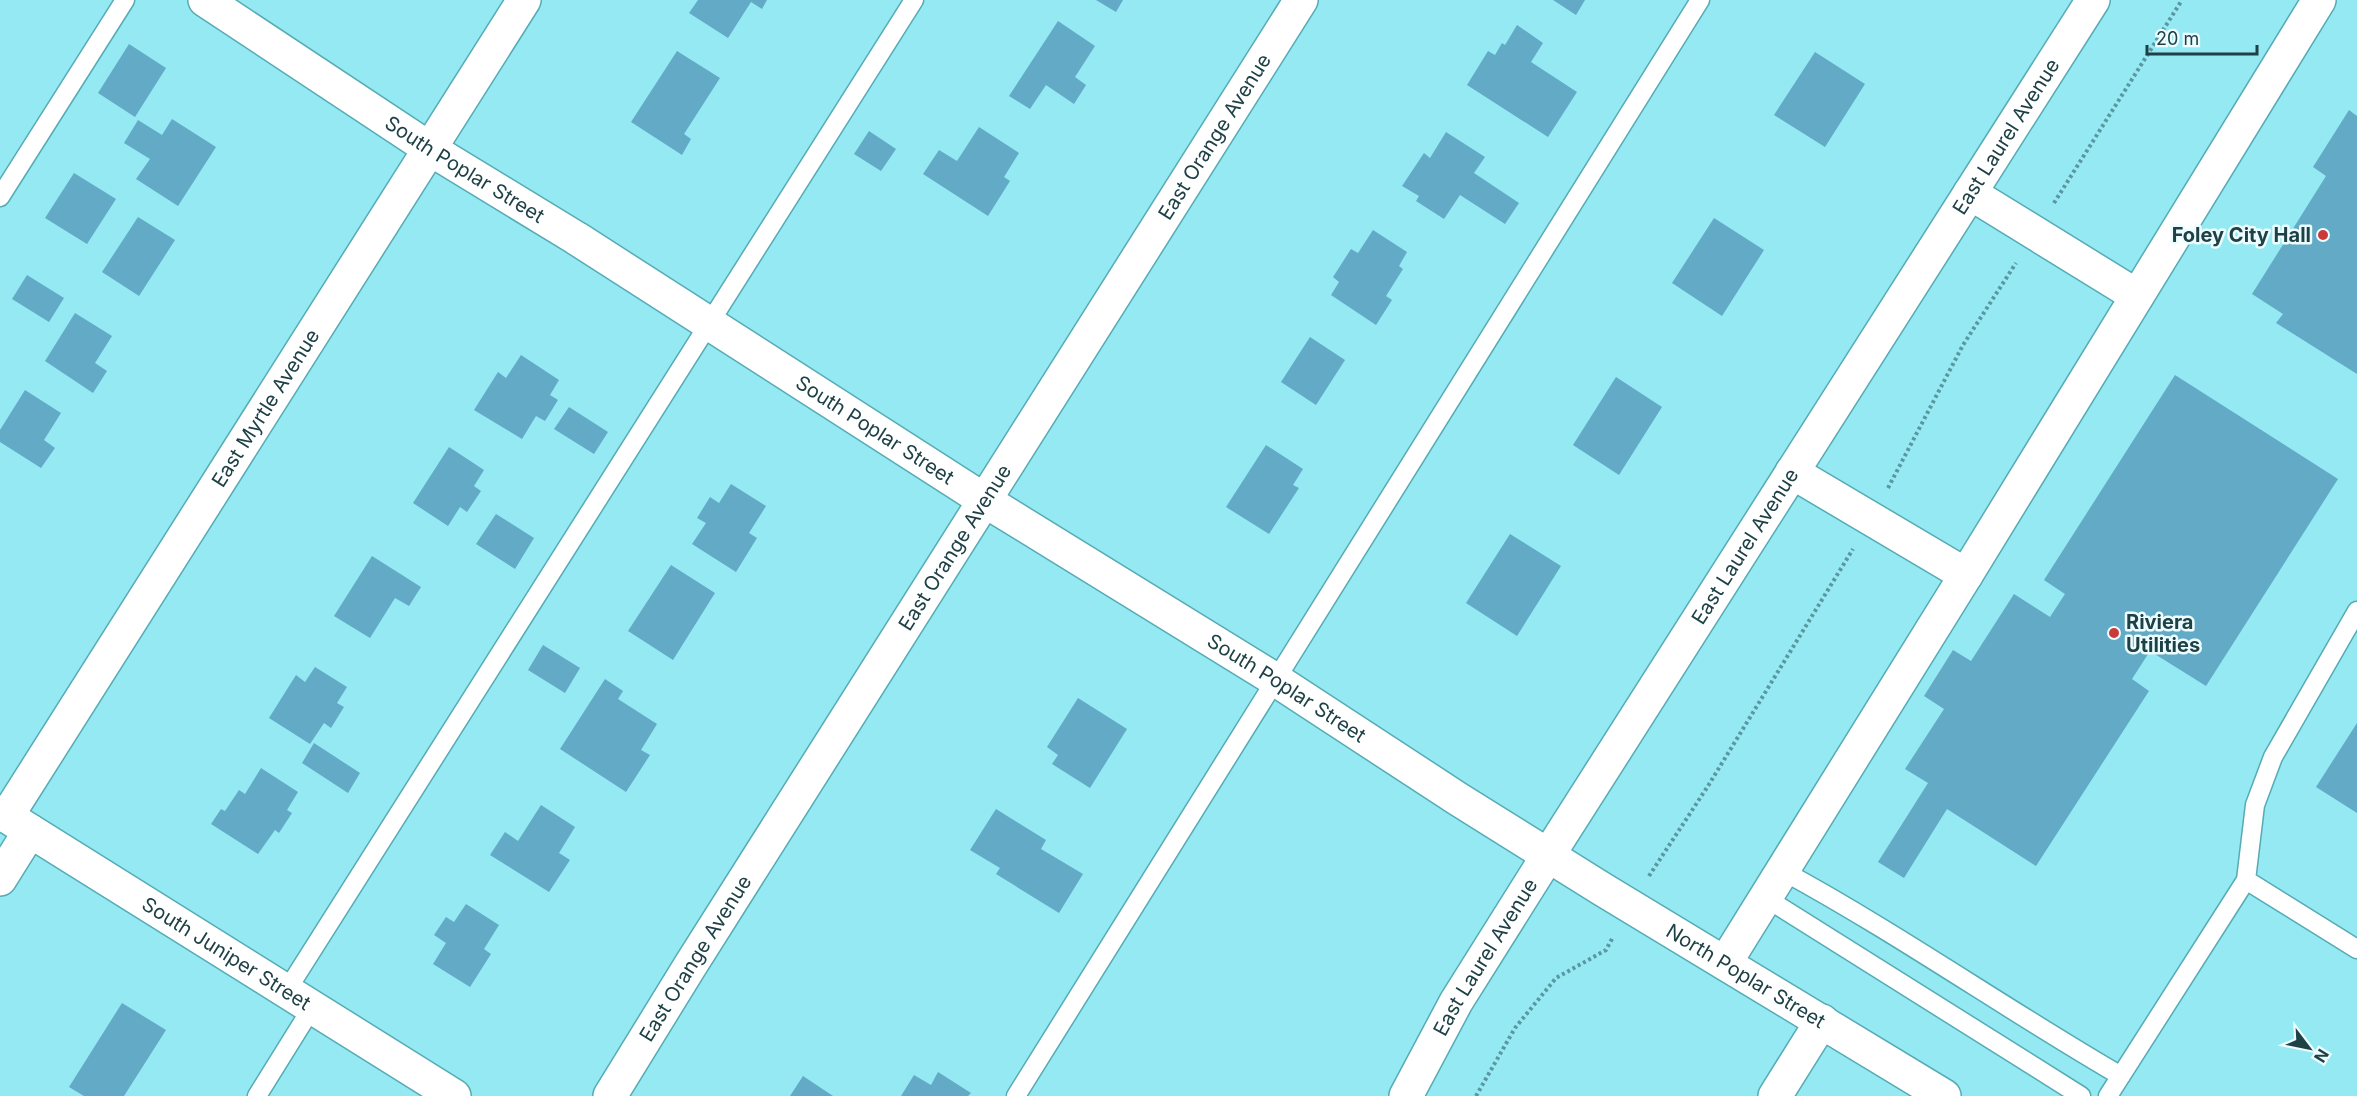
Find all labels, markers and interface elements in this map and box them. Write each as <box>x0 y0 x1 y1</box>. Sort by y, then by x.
scale bar <box>2147 18 2256 56</box>
text: 20 m <box>2156 28 2199 49</box>
street label: East Orange Avenue <box>1153 49 1276 224</box>
street label: East Laurel Avenue <box>1948 54 2065 219</box>
street label: South Poplar Street <box>380 111 549 228</box>
place label: Foley City Hall <box>2172 223 2311 247</box>
marker: Foley City Hall <box>2316 228 2330 242</box>
street label: East Myrtle Avenue <box>207 325 324 491</box>
street label: South Poplar Street <box>791 370 959 490</box>
street label: East Orange Avenue <box>893 460 1016 635</box>
street label: East Laurel Avenue <box>1686 464 1803 629</box>
place label: Riviera Utilities <box>2126 610 2200 657</box>
marker: Riviera Utilities <box>2107 626 2121 640</box>
street label: South Poplar Street <box>1203 629 1371 748</box>
street label: East Orange Avenue <box>634 871 756 1046</box>
street label: East Laurel Avenue <box>1428 874 1543 1040</box>
street label: South Juniper Street <box>138 892 315 1015</box>
street label: North Poplar Street <box>1662 919 1830 1033</box>
north arrow <box>2279 1018 2339 1078</box>
text: N <box>2310 1045 2333 1066</box>

